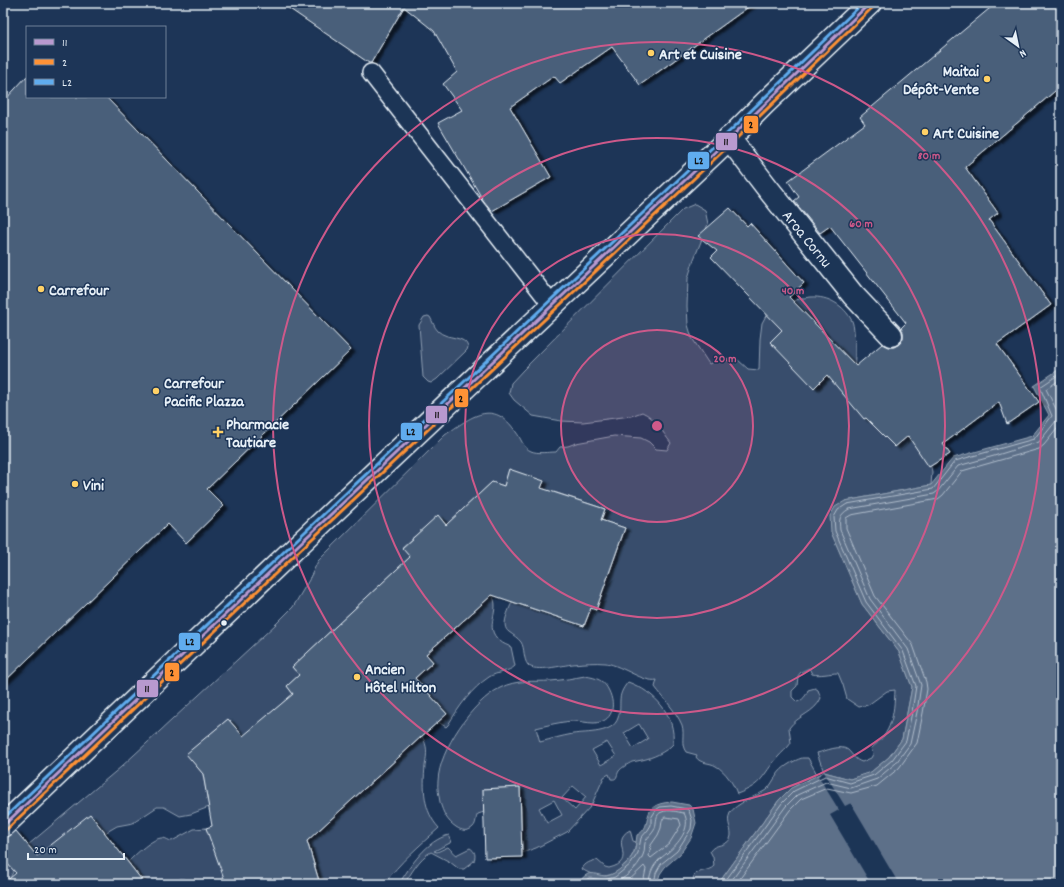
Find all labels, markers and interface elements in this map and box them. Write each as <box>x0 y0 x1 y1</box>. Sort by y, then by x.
legend <box>26 26 166 98</box>
north arrow <box>998 26 1038 66</box>
text: 11 <box>62 35 67 52</box>
place label: Art et Cuisine <box>659 44 742 67</box>
text: N <box>1015 45 1029 61</box>
marker: Art et Cuisine <box>646 48 656 58</box>
text: 2 <box>62 55 67 72</box>
place label: Maitai Dépôt-Vente <box>903 61 979 102</box>
marker: Maitai Dépôt-Vente <box>982 74 992 84</box>
text: L2 <box>62 75 72 92</box>
line badge: 2 <box>743 115 759 134</box>
text: 2 <box>749 118 754 134</box>
place label: Art Cuisine <box>933 123 999 146</box>
marker: Art Cuisine <box>920 127 930 137</box>
line badge: 11 <box>715 132 738 151</box>
text: 11 <box>724 135 728 151</box>
text: 80 m <box>918 148 940 165</box>
line badge: L2 <box>687 151 710 170</box>
text: L2 <box>694 154 704 170</box>
street label: Aroa Cornu <box>776 206 837 273</box>
text: 60 m <box>849 216 873 233</box>
place label: Carrefour <box>49 280 110 303</box>
text: 40 m <box>782 283 804 300</box>
marker: Carrefour <box>36 284 46 294</box>
text: 20 m <box>714 351 736 368</box>
place label: Carrefour Pacific Plazza <box>164 373 245 414</box>
marker: Carrefour Pacific Plazza <box>151 386 161 396</box>
line badge: 2 <box>454 388 469 408</box>
text: 2 <box>459 392 464 408</box>
line badge: 11 <box>425 405 448 424</box>
text: 11 <box>435 408 439 424</box>
place label: Pharmacie Tautiare <box>226 414 289 455</box>
centre of rings <box>650 419 664 433</box>
line badge: L2 <box>400 422 423 441</box>
text: L2 <box>406 425 416 441</box>
marker: Pharmacie Tautiare <box>213 427 223 437</box>
place label: Vini <box>83 475 104 498</box>
marker: Vini <box>70 479 80 489</box>
unlabelled marker <box>219 618 229 628</box>
line badge: L2 <box>178 632 201 651</box>
text: L2 <box>185 635 195 651</box>
place label: Ancien Hôtel Hilton <box>365 659 436 700</box>
line badge: 2 <box>164 662 180 682</box>
text: 2 <box>170 666 175 682</box>
marker: Ancien Hôtel Hilton <box>352 672 362 682</box>
line badge: 11 <box>136 679 159 698</box>
text: 11 <box>145 682 149 698</box>
scale bar <box>28 835 124 861</box>
text: 20 m <box>34 842 57 859</box>

